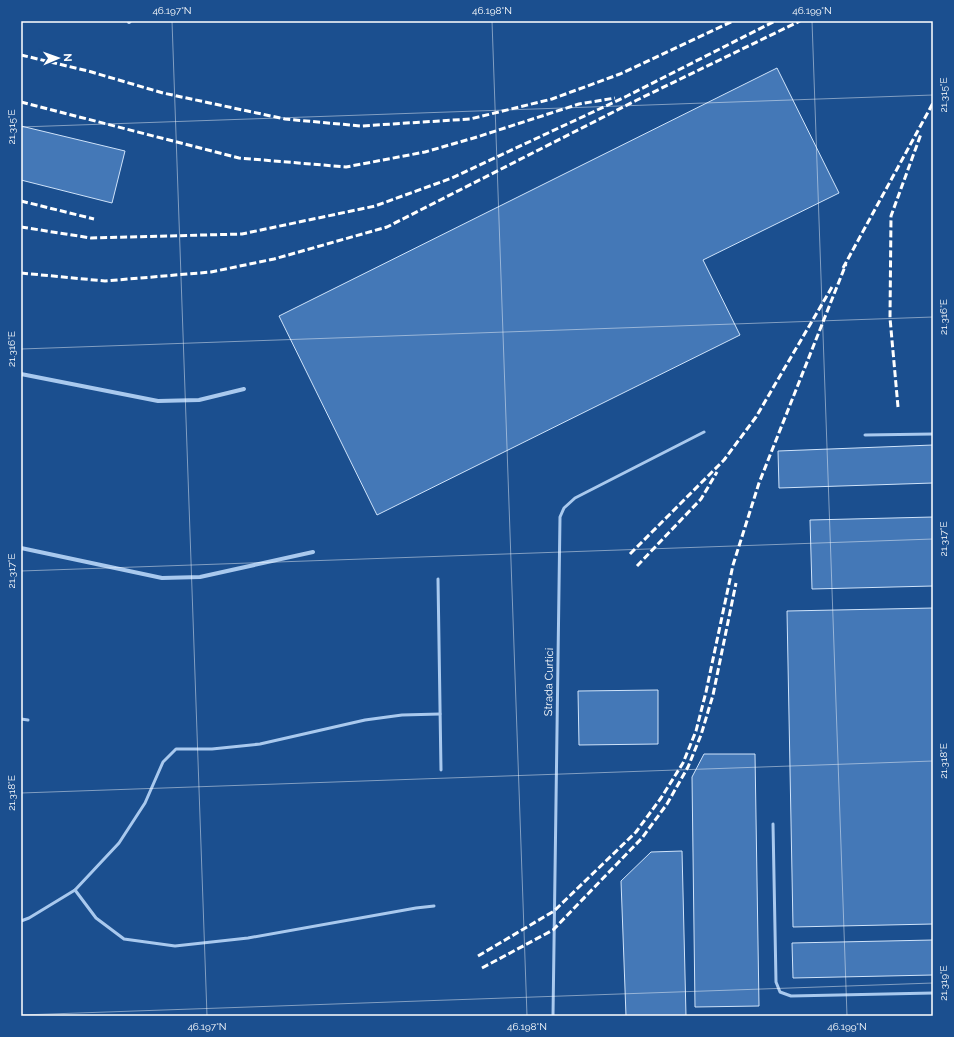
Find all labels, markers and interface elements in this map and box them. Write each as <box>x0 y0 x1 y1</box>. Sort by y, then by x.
text: 46.197°N <box>152 5 192 16</box>
text: 46.198°N <box>472 5 512 16</box>
text: 46.199°N <box>792 5 832 16</box>
north arrow <box>38 38 78 78</box>
text: N <box>61 53 74 62</box>
text: 21.315°E <box>938 77 949 113</box>
text: 21.315°E <box>6 109 17 145</box>
text: 21.316°E <box>938 299 949 335</box>
text: 21.316°E <box>6 331 17 367</box>
text: 21.317°E <box>938 521 949 557</box>
text: 21.317°E <box>6 553 17 589</box>
street label: Strada Curtici <box>542 648 556 716</box>
text: 21.318°E <box>938 743 949 779</box>
text: 21.318°E <box>6 775 17 811</box>
text: 21.319°E <box>938 965 949 1001</box>
text: 46.197°N <box>187 1021 227 1032</box>
text: 46.198°N <box>507 1021 547 1032</box>
text: 46.199°N <box>827 1021 867 1032</box>

